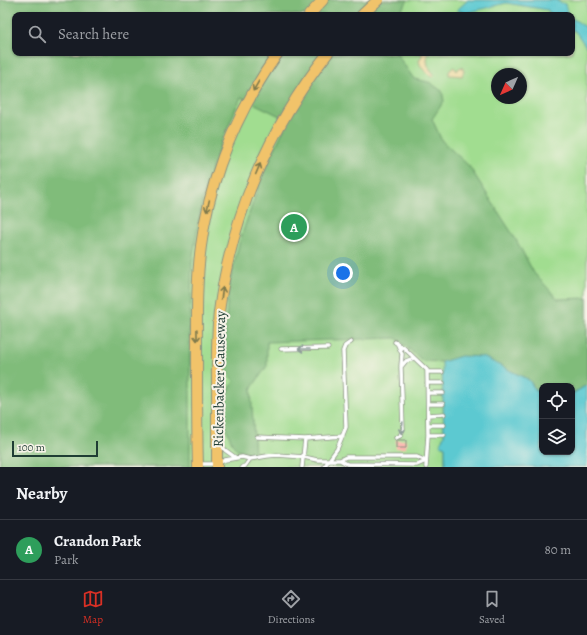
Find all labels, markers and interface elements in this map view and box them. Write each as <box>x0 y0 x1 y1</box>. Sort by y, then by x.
search box <box>12 12 575 56</box>
icon: search <box>26 23 48 45</box>
text: Search here <box>58 24 129 44</box>
north arrow <box>491 68 527 104</box>
one-way arrow <box>252 80 260 92</box>
one-way arrow <box>255 163 262 175</box>
one-way arrow <box>204 199 212 212</box>
pin: A <box>281 212 307 242</box>
your location <box>333 263 353 283</box>
one-way arrow <box>218 287 226 300</box>
street label: Rickenbacker Causeway <box>209 310 230 447</box>
one-way arrow <box>193 328 201 341</box>
one-way arrow <box>298 345 311 352</box>
map controls <box>539 383 575 455</box>
button: locate <box>539 383 575 419</box>
button: layers <box>539 419 575 455</box>
one-way arrow <box>398 421 406 434</box>
scale bar <box>12 439 98 458</box>
text: 100 m <box>18 440 45 455</box>
text: Nearby <box>16 482 67 505</box>
text: Crandon Park <box>54 531 141 551</box>
text: A <box>25 541 33 558</box>
text: 80 m <box>544 541 571 558</box>
text: Park <box>54 551 78 568</box>
tab: Map <box>82 588 104 627</box>
tab: Directions <box>268 588 315 627</box>
tab: Saved <box>479 588 505 627</box>

